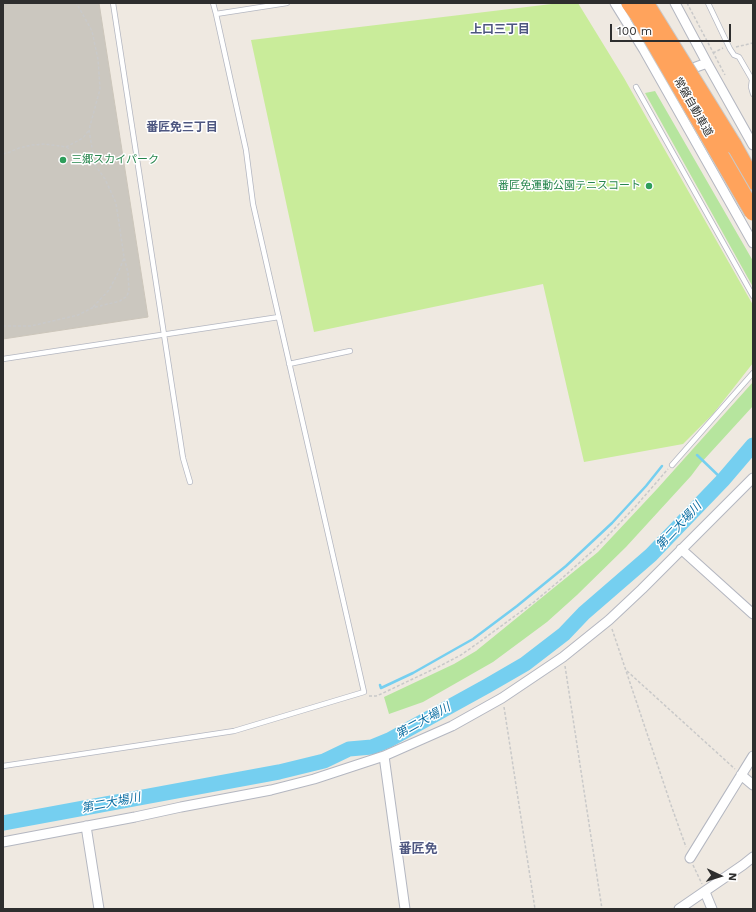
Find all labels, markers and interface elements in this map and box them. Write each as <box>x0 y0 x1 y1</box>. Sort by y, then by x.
scale bar <box>612 16 733 42</box>
district label: 上口三丁目 <box>470 22 530 36</box>
text: 100 m <box>617 24 652 38</box>
street label: 常磐自動車道 <box>671 75 715 139</box>
district label: 番匠免三丁目 <box>146 120 218 134</box>
place label: 三郷スカイパーク <box>71 153 159 167</box>
marker: 三郷スカイパーク <box>58 155 68 165</box>
place label: 番匠免運動公園テニスコート <box>498 179 641 193</box>
marker: 番匠免運動公園テニスコート <box>644 181 654 191</box>
water label: 第二大場川 <box>653 499 705 553</box>
water label: 第二大場川 <box>393 700 453 742</box>
water label: 第二大場川 <box>80 790 142 816</box>
district label: 番匠免 <box>399 841 437 857</box>
north arrow <box>700 856 740 896</box>
text: N <box>726 872 739 881</box>

